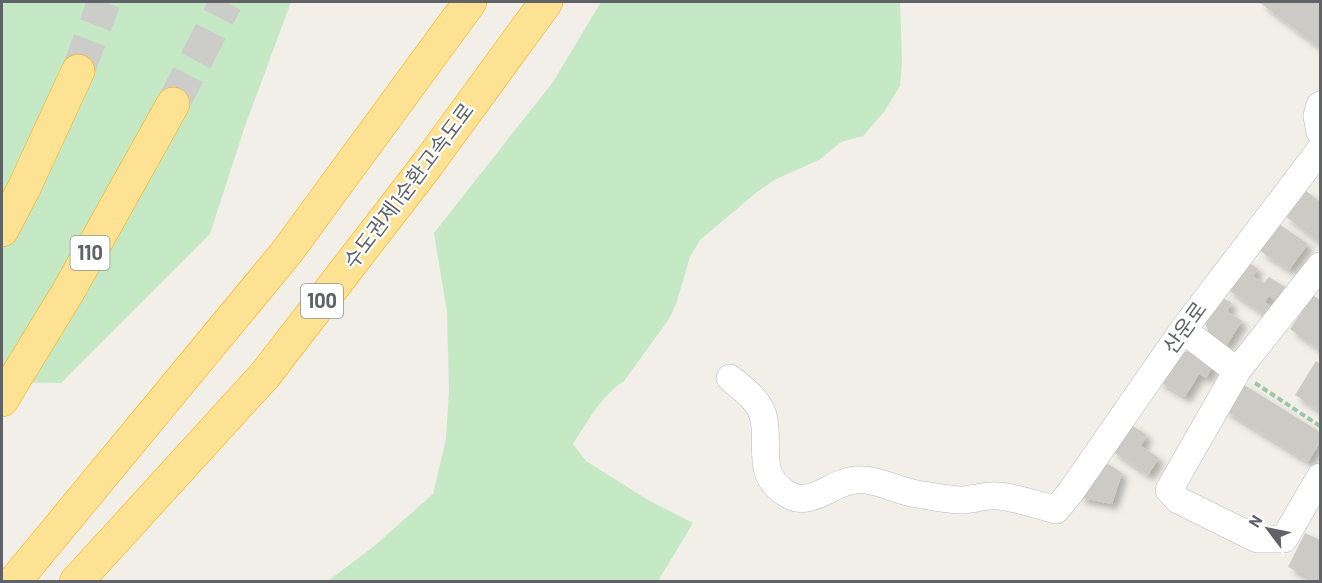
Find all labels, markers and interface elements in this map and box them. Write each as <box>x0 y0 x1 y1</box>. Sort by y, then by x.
street label: 수도권제1순환고속도로 <box>337 97 478 273</box>
road number: 110 <box>70 236 110 270</box>
road number: 100 <box>301 284 343 318</box>
street label: 산운로 <box>1157 296 1211 358</box>
north arrow <box>1238 499 1298 559</box>
text: N <box>1244 511 1266 530</box>

